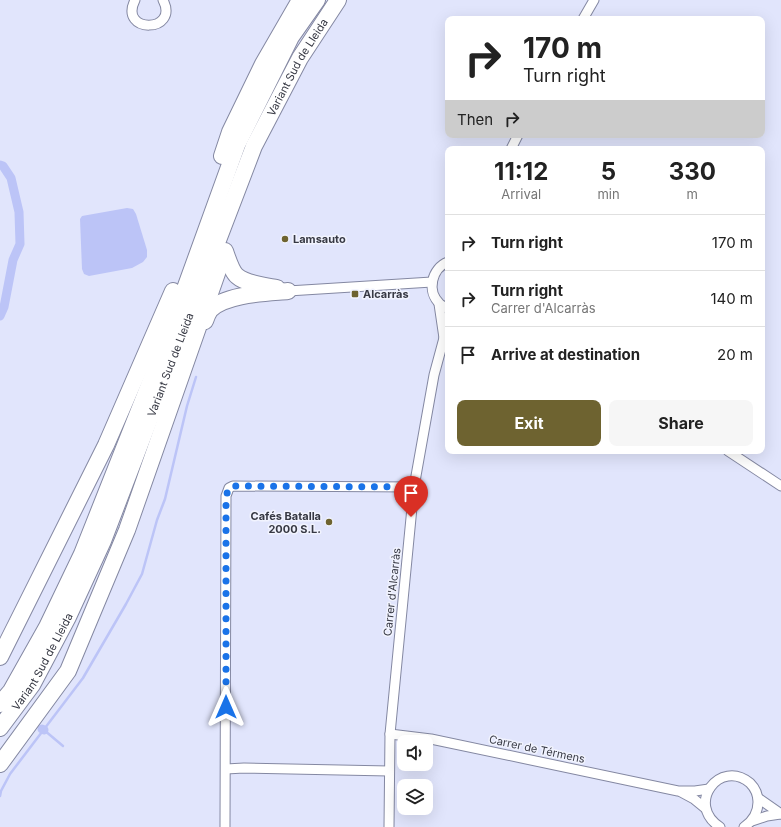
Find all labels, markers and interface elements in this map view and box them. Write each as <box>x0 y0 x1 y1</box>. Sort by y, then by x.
street label: Variant Sud de Lleida <box>264 16 331 118</box>
text: 170 m <box>523 31 602 65</box>
icon: right <box>457 32 509 84</box>
text: Turn right <box>523 65 606 86</box>
icon: right <box>501 108 523 130</box>
text: Then <box>457 110 493 129</box>
text: 11:12 <box>494 157 548 186</box>
text: 5 <box>601 157 616 186</box>
text: 330 <box>669 157 716 186</box>
text: Arrival <box>501 186 541 202</box>
text: min <box>597 186 620 202</box>
text: m <box>687 186 698 202</box>
place label: Lamsauto <box>293 232 346 246</box>
icon: right <box>457 232 479 254</box>
text: Turn right <box>491 233 563 252</box>
text: 170 m <box>712 233 753 252</box>
marker: Lamsauto <box>280 234 290 244</box>
text: Turn right <box>491 281 563 300</box>
place label: Alcarràs <box>363 287 409 301</box>
icon: right <box>457 288 479 310</box>
marker: Alcarràs <box>350 289 360 299</box>
text: 140 m <box>710 289 753 308</box>
text: Carrer d'Alcarràs <box>491 300 596 316</box>
street label: Variant Sud de Lleida <box>144 311 197 419</box>
icon: arrive <box>457 344 479 366</box>
text: Arrive at destination <box>491 345 640 364</box>
text: 20 m <box>717 345 753 364</box>
button: Exit <box>457 400 601 446</box>
button: Share <box>609 400 753 446</box>
pin <box>394 476 428 517</box>
icon: arrive <box>400 482 422 504</box>
place label: Cafés Batalla 2000 S.L. <box>251 509 321 536</box>
marker: Cafés Batalla 2000 S.L. <box>324 517 334 527</box>
street label: Carrer d'Alcarràs <box>380 547 404 637</box>
street label: Variant Sud de Lleida <box>9 611 76 713</box>
position arrow <box>205 686 247 728</box>
street label: Carrer de Térmens <box>488 732 586 766</box>
map controls <box>397 735 433 815</box>
button: sound <box>397 735 433 771</box>
button: layers <box>397 779 433 815</box>

